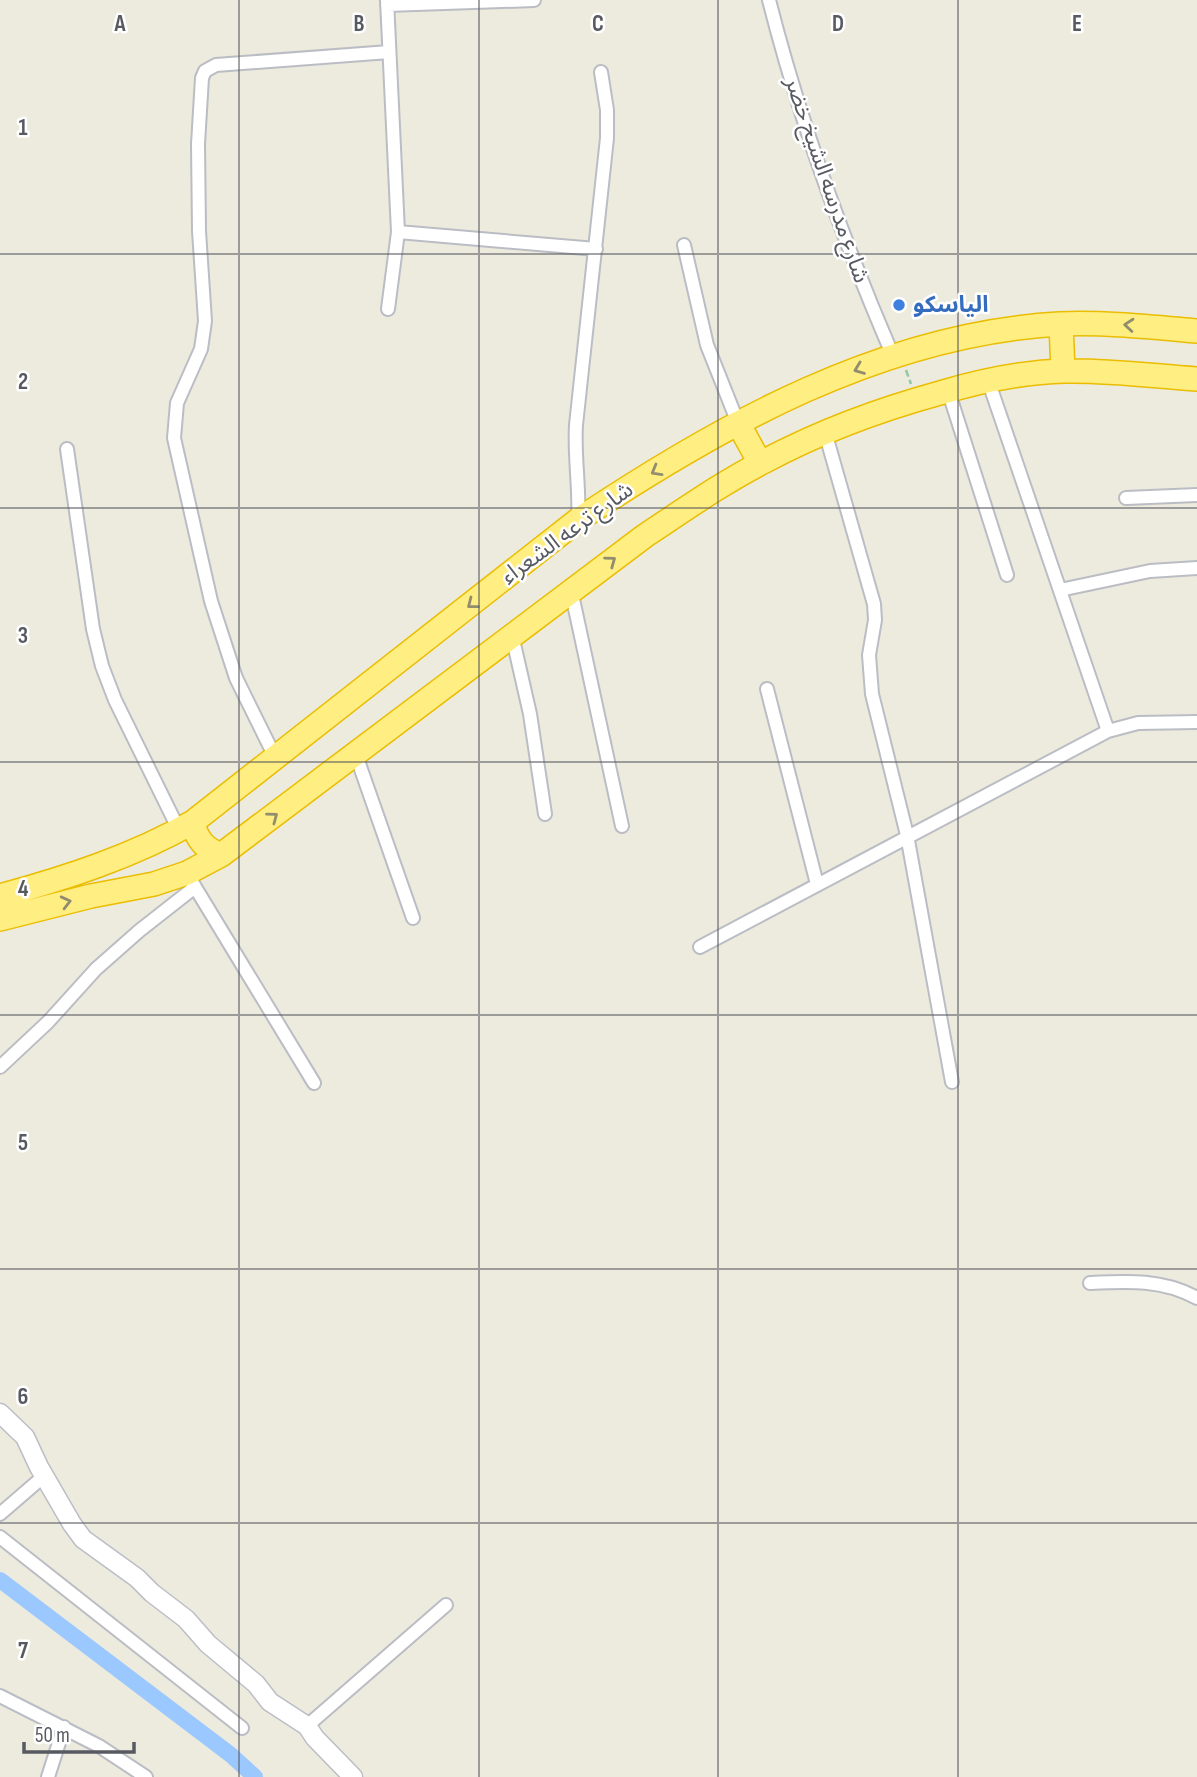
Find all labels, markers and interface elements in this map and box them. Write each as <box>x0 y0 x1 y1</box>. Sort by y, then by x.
text: A <box>114 10 127 38</box>
text: B <box>354 10 365 38</box>
text: C <box>592 10 604 38</box>
text: D <box>832 10 844 38</box>
text: E <box>1072 10 1082 38</box>
street label: شارع مدرسه الشيخ خضر <box>776 72 875 287</box>
text: 1 <box>18 114 28 142</box>
place label: الياسكو <box>913 291 988 319</box>
marker: الياسكو <box>891 297 907 313</box>
one-way arrow <box>1123 318 1134 333</box>
one-way arrow <box>853 361 865 375</box>
text: 2 <box>18 368 28 396</box>
one-way arrow <box>650 463 663 476</box>
street label: شارع ترعه الشعراء <box>495 476 640 592</box>
one-way arrow <box>603 557 615 569</box>
one-way arrow <box>467 596 479 609</box>
text: 3 <box>18 622 28 650</box>
one-way arrow <box>265 812 278 825</box>
text: 4 <box>18 875 29 903</box>
one-way arrow <box>60 896 72 911</box>
text: 5 <box>18 1129 28 1157</box>
text: 6 <box>18 1383 28 1411</box>
text: 7 <box>18 1637 28 1665</box>
scale bar <box>24 1710 135 1754</box>
text: 50 m <box>35 1723 70 1748</box>

